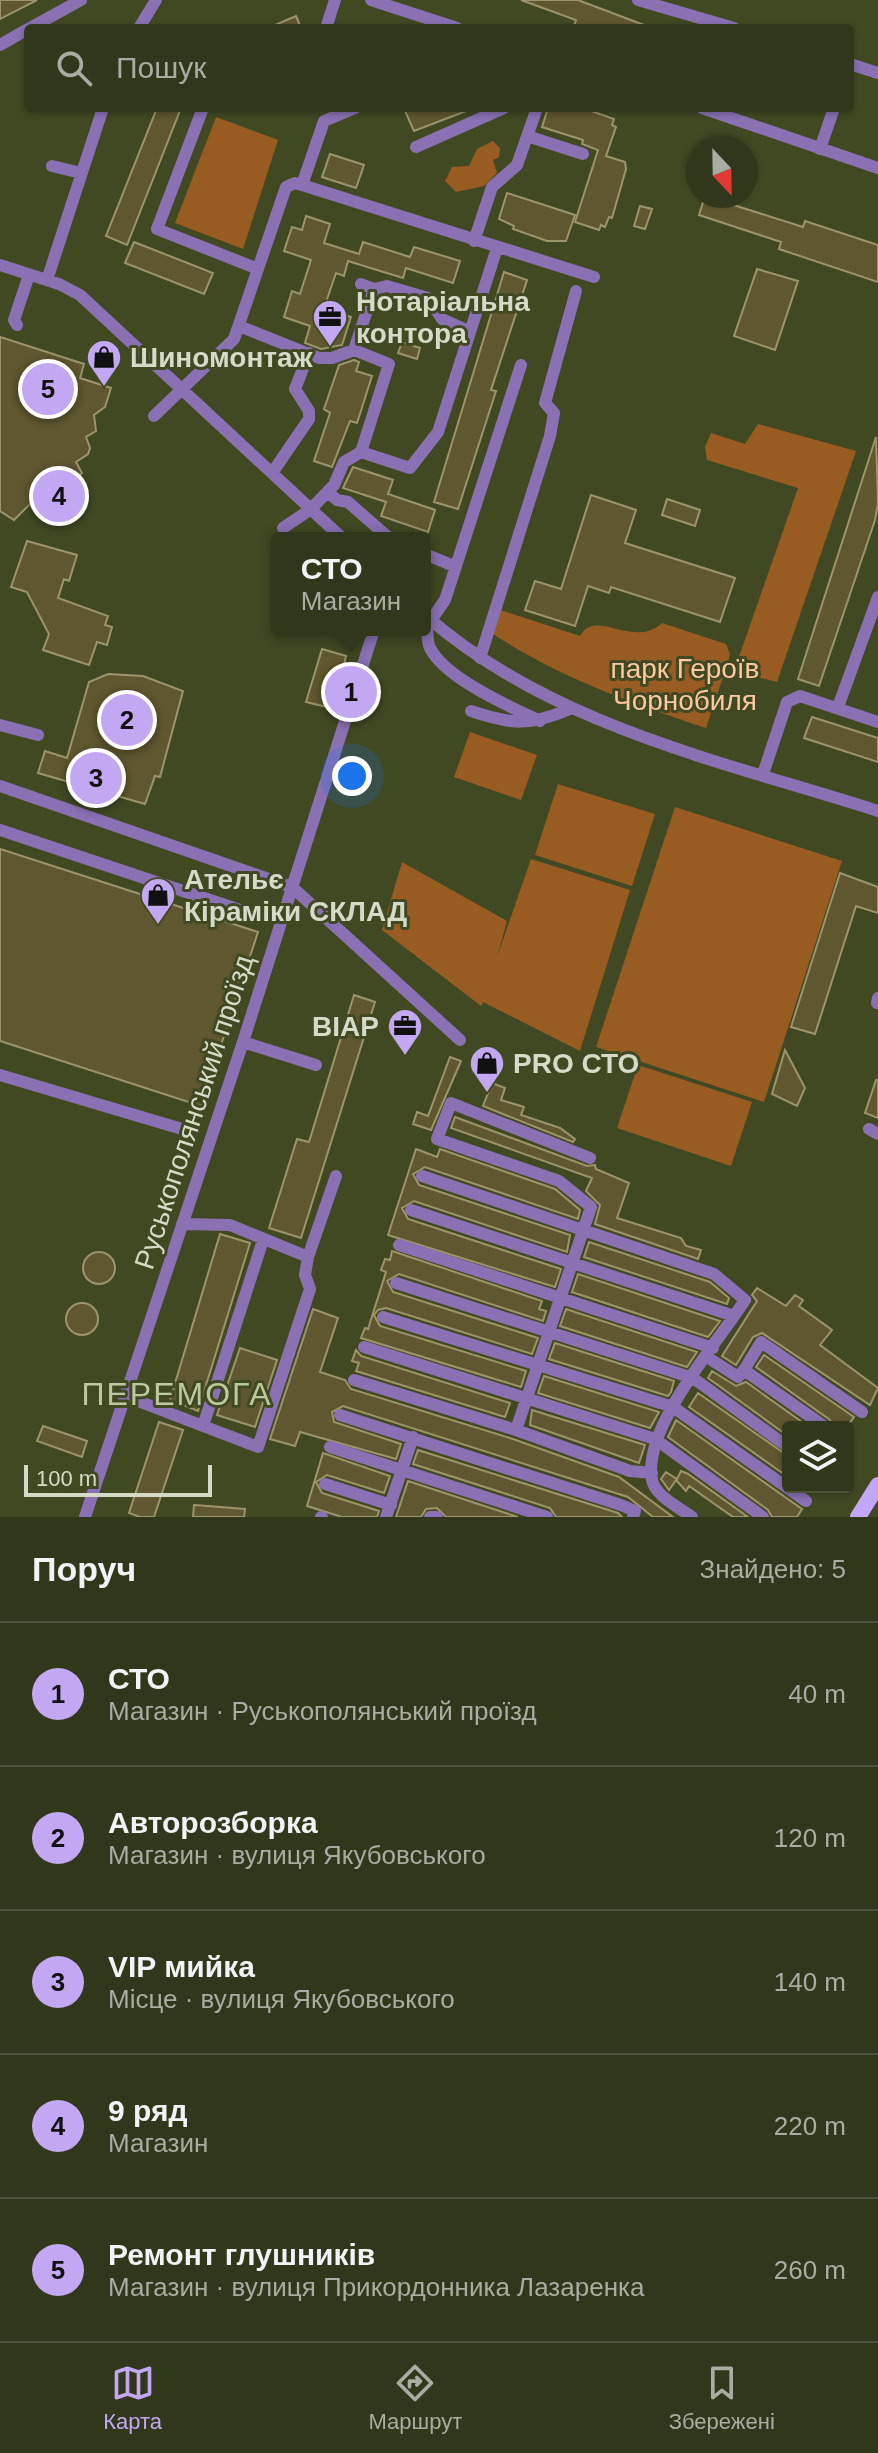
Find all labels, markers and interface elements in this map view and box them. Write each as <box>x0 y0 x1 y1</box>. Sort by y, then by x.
search box <box>24 24 854 112</box>
icon: search <box>52 46 96 90</box>
text: Пошук <box>116 51 206 84</box>
north arrow <box>686 136 758 208</box>
place label: Нотаріальна контора <box>356 286 530 349</box>
office icon: Нотаріальна контора <box>311 298 349 348</box>
shop icon: Шиномонтаж <box>85 338 123 388</box>
place label: Шиномонтаж <box>130 342 314 373</box>
pin: 5 <box>22 359 74 419</box>
pin: 4 <box>33 466 85 526</box>
popup <box>271 532 431 636</box>
text: СТО <box>301 552 363 585</box>
text: Магазин <box>301 586 401 616</box>
park label: парк Героїв Чорнобиля <box>611 653 760 716</box>
pin: 1 <box>325 662 377 722</box>
pin: 2 <box>101 690 153 750</box>
pin: 3 <box>70 748 122 808</box>
your location <box>332 756 372 796</box>
place label: Ательє Кіраміки СКЛАД <box>184 864 407 927</box>
shop icon: Ательє Кіраміки СКЛАД <box>139 876 177 926</box>
street label: Руськополянський проїзд <box>128 951 260 1273</box>
office icon: ВІАР <box>386 1007 424 1057</box>
place label: ВІАР <box>312 1011 379 1042</box>
shop icon: PRO СТО <box>468 1044 506 1094</box>
place label: PRO СТО <box>513 1048 639 1079</box>
district label: ПЕРЕМОГА <box>81 1376 273 1412</box>
map controls <box>782 1421 854 1493</box>
button: layers <box>782 1421 854 1493</box>
scale bar <box>24 1461 212 1497</box>
text: 100 m <box>36 1466 97 1491</box>
text: Поруч <box>32 1550 136 1588</box>
text: Знайдено: 5 <box>700 1554 846 1584</box>
text: СТО <box>108 1662 170 1695</box>
text: 1 <box>51 1679 65 1709</box>
text: 40 m <box>788 1679 846 1709</box>
text: Магазин · Руськополянський проїзд <box>108 1696 537 1726</box>
text: Авторозборка <box>108 1806 318 1839</box>
text: 2 <box>51 1823 65 1853</box>
text: 120 m <box>774 1823 846 1853</box>
text: Магазин · вулиця Якубовського <box>108 1840 486 1870</box>
text: VIP мийка <box>108 1950 255 1983</box>
text: 3 <box>51 1967 65 1997</box>
text: 140 m <box>774 1967 846 1997</box>
text: Місце · вулиця Якубовського <box>108 1984 455 2014</box>
text: 9 ряд <box>108 2094 188 2127</box>
text: 4 <box>51 2111 65 2141</box>
text: 220 m <box>774 2111 846 2141</box>
text: Магазин <box>108 2128 208 2158</box>
text: Ремонт глушників <box>108 2238 375 2271</box>
text: 5 <box>51 2255 65 2285</box>
text: 260 m <box>774 2255 846 2285</box>
text: Магазин · вулиця Прикордонника Лазаренка <box>108 2272 644 2302</box>
tab: Карта <box>103 2361 162 2435</box>
tab: Маршрут <box>369 2361 462 2435</box>
tab: Збережені <box>669 2361 775 2435</box>

